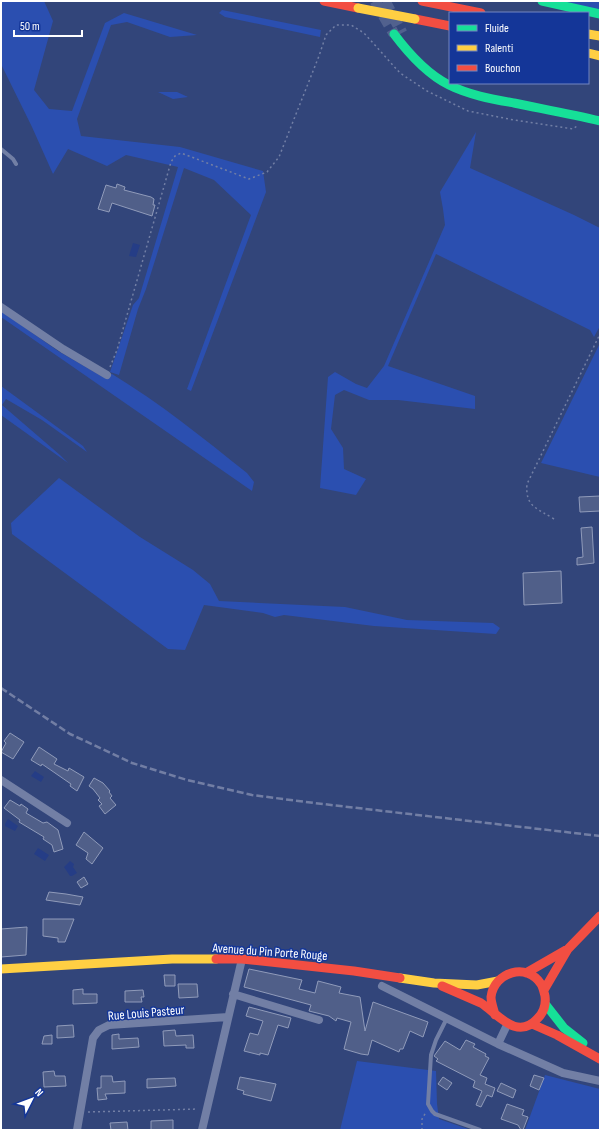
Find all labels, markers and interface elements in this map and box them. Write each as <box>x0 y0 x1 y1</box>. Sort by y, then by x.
scale bar <box>14 12 82 38</box>
legend <box>449 12 589 84</box>
text: 50 m <box>20 19 40 34</box>
text: Fluide <box>485 21 509 36</box>
text: Ralenti <box>485 41 513 56</box>
text: Bouchon <box>485 61 520 76</box>
street label: Avenue du Pin Porte Rouge <box>211 940 328 964</box>
street label: Rue Louis Pasteur <box>107 1002 185 1024</box>
north arrow <box>12 1079 52 1119</box>
text: N <box>32 1086 46 1099</box>

